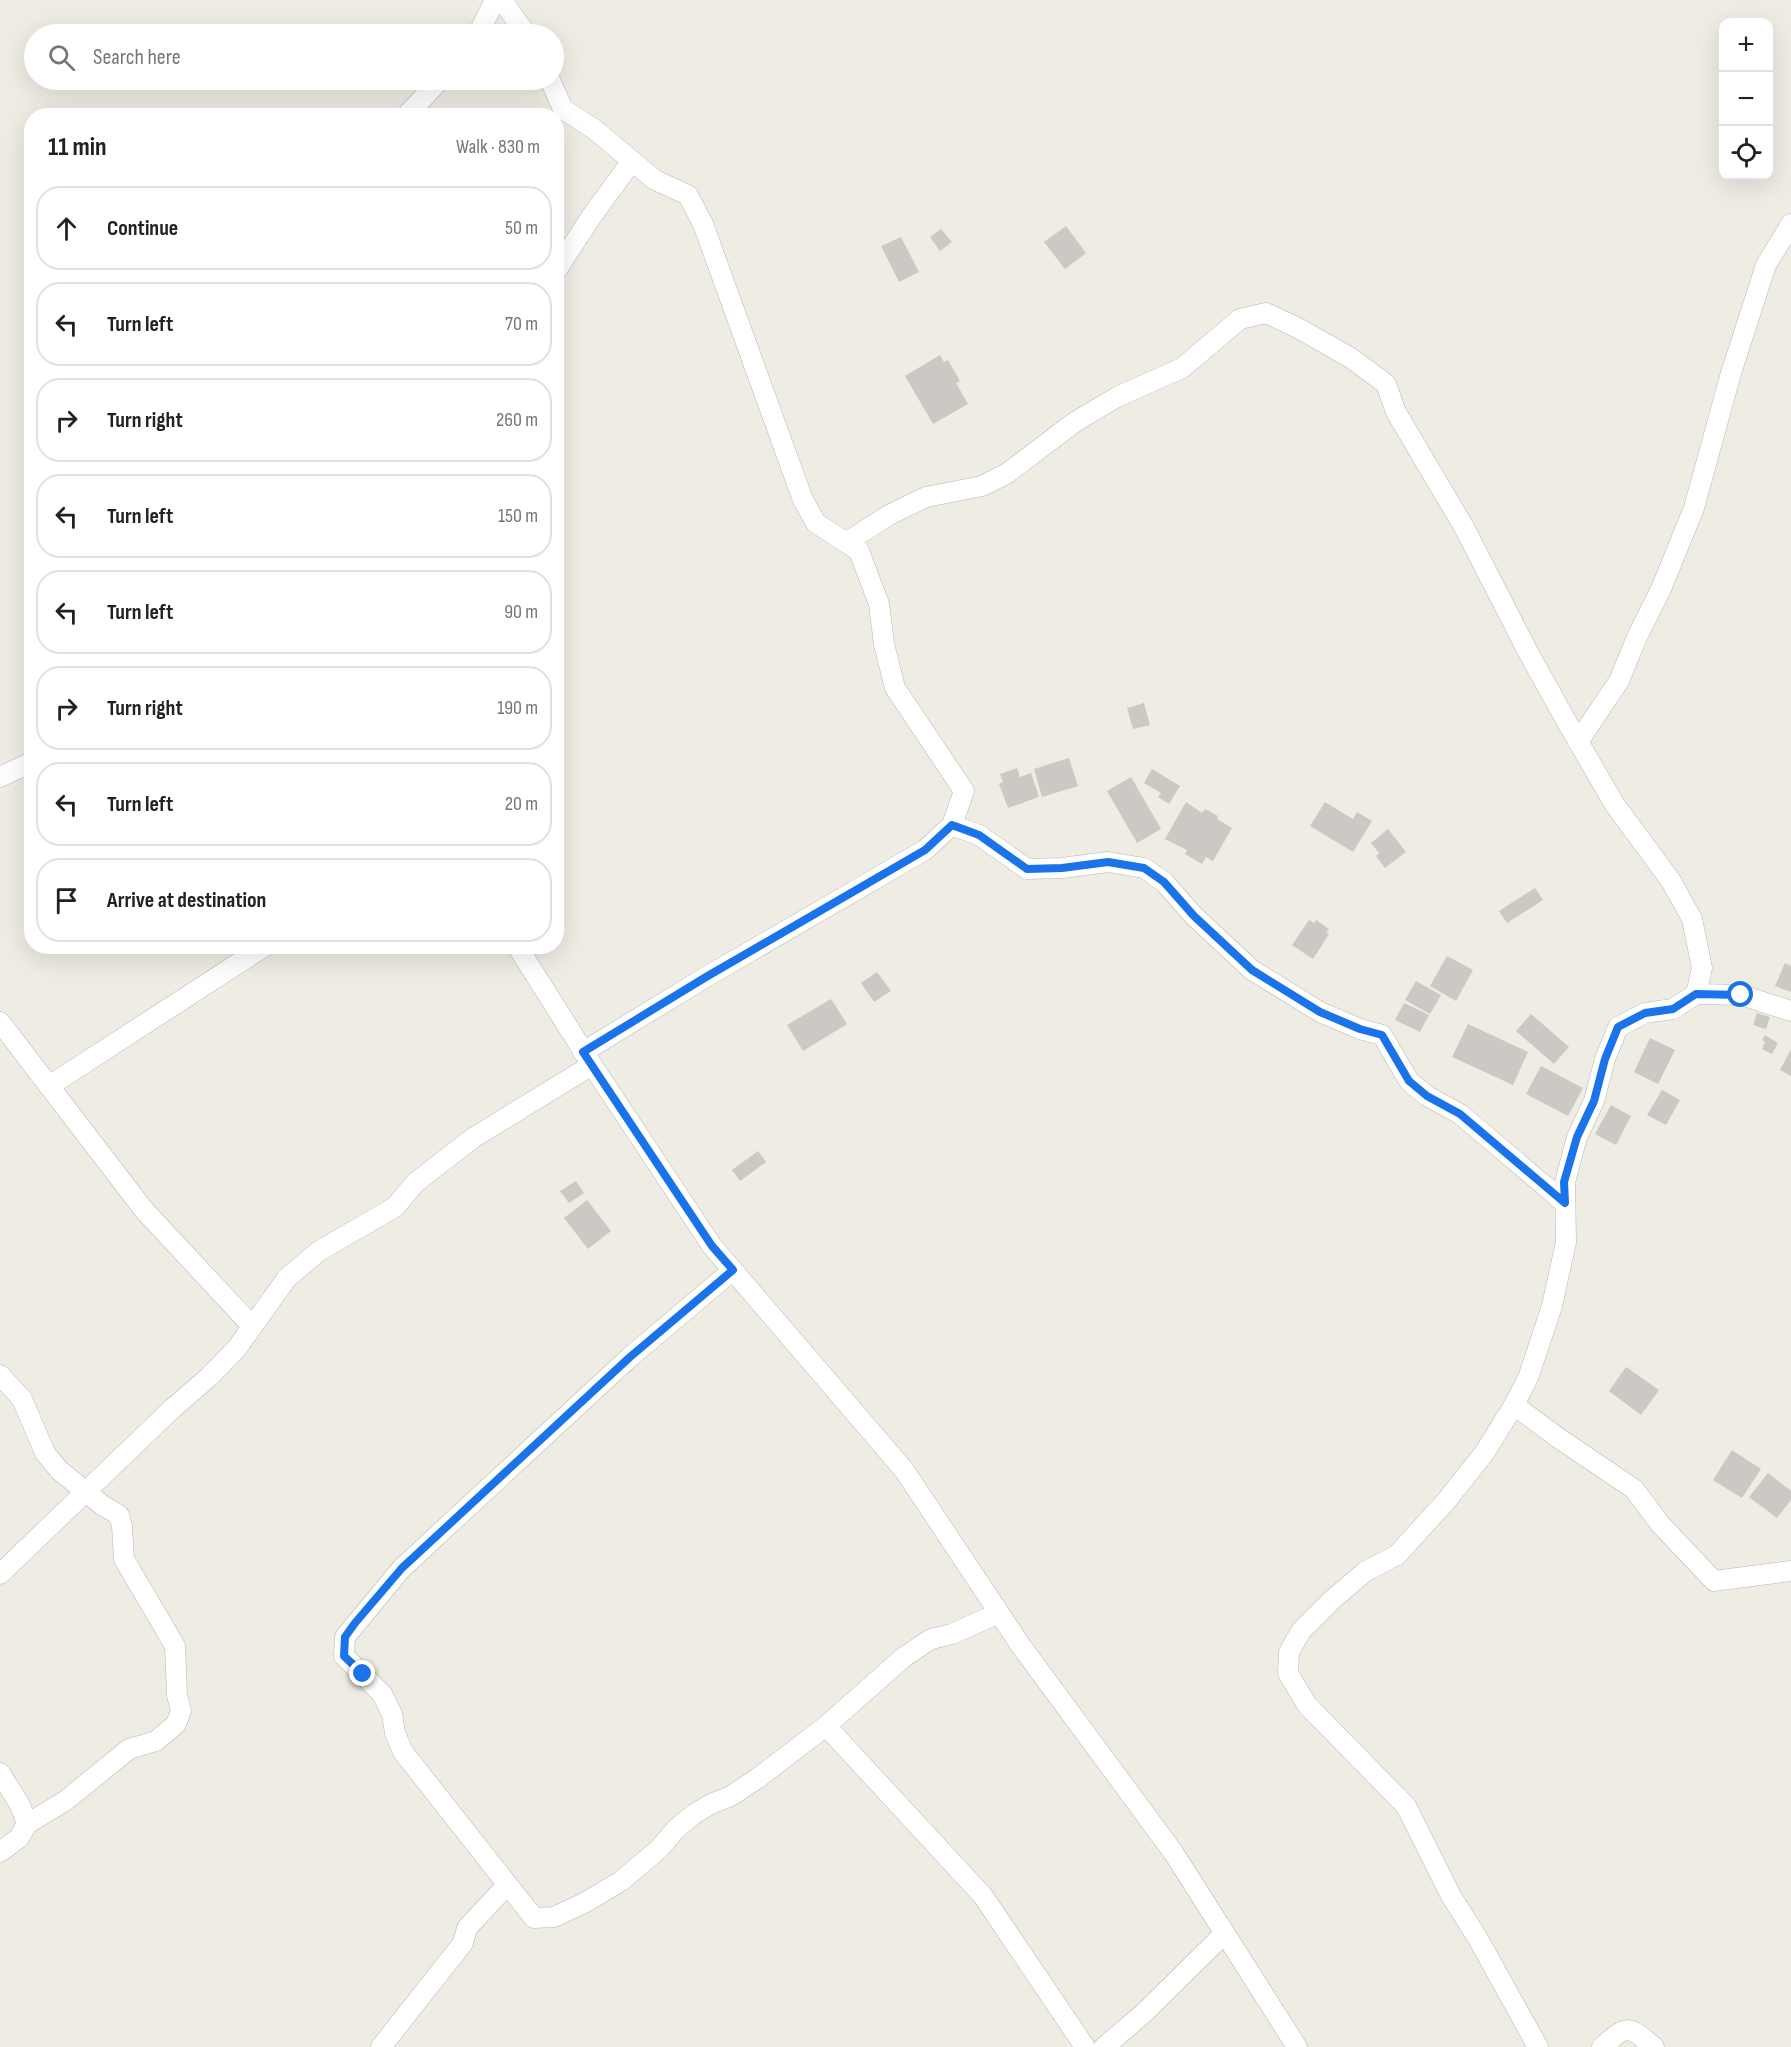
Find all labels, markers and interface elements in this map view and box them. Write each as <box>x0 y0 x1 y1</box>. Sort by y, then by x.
map controls <box>1719 18 1773 180</box>
button: + <box>1719 18 1773 72</box>
search box <box>24 24 564 90</box>
icon: search <box>45 41 78 74</box>
text: Search here <box>93 44 180 71</box>
button: − <box>1719 72 1773 126</box>
button: locate <box>1719 126 1773 180</box>
text: 11 min <box>48 132 107 163</box>
text: Walk · 830 m <box>456 135 540 159</box>
icon: ahead <box>50 212 83 245</box>
text: Continue <box>107 215 178 242</box>
text: 50 m <box>505 216 538 240</box>
icon: left <box>50 308 83 341</box>
text: Turn left <box>107 311 173 338</box>
text: 70 m <box>505 312 538 336</box>
icon: right <box>50 404 83 437</box>
text: Turn right <box>107 407 183 434</box>
text: 260 m <box>496 408 538 432</box>
icon: left <box>50 500 83 533</box>
text: Turn left <box>107 503 173 530</box>
text: 150 m <box>498 504 538 528</box>
icon: left <box>50 596 83 629</box>
text: Turn left <box>107 599 173 626</box>
text: 90 m <box>504 600 538 624</box>
icon: right <box>50 692 83 725</box>
text: Turn right <box>107 695 183 722</box>
text: 190 m <box>497 696 538 720</box>
icon: left <box>50 788 83 821</box>
text: Turn left <box>107 791 173 818</box>
text: 20 m <box>505 792 538 816</box>
icon: arrive <box>50 884 83 917</box>
text: Arrive at destination <box>107 887 266 914</box>
route start <box>1727 981 1753 1007</box>
route end <box>349 1660 375 1686</box>

